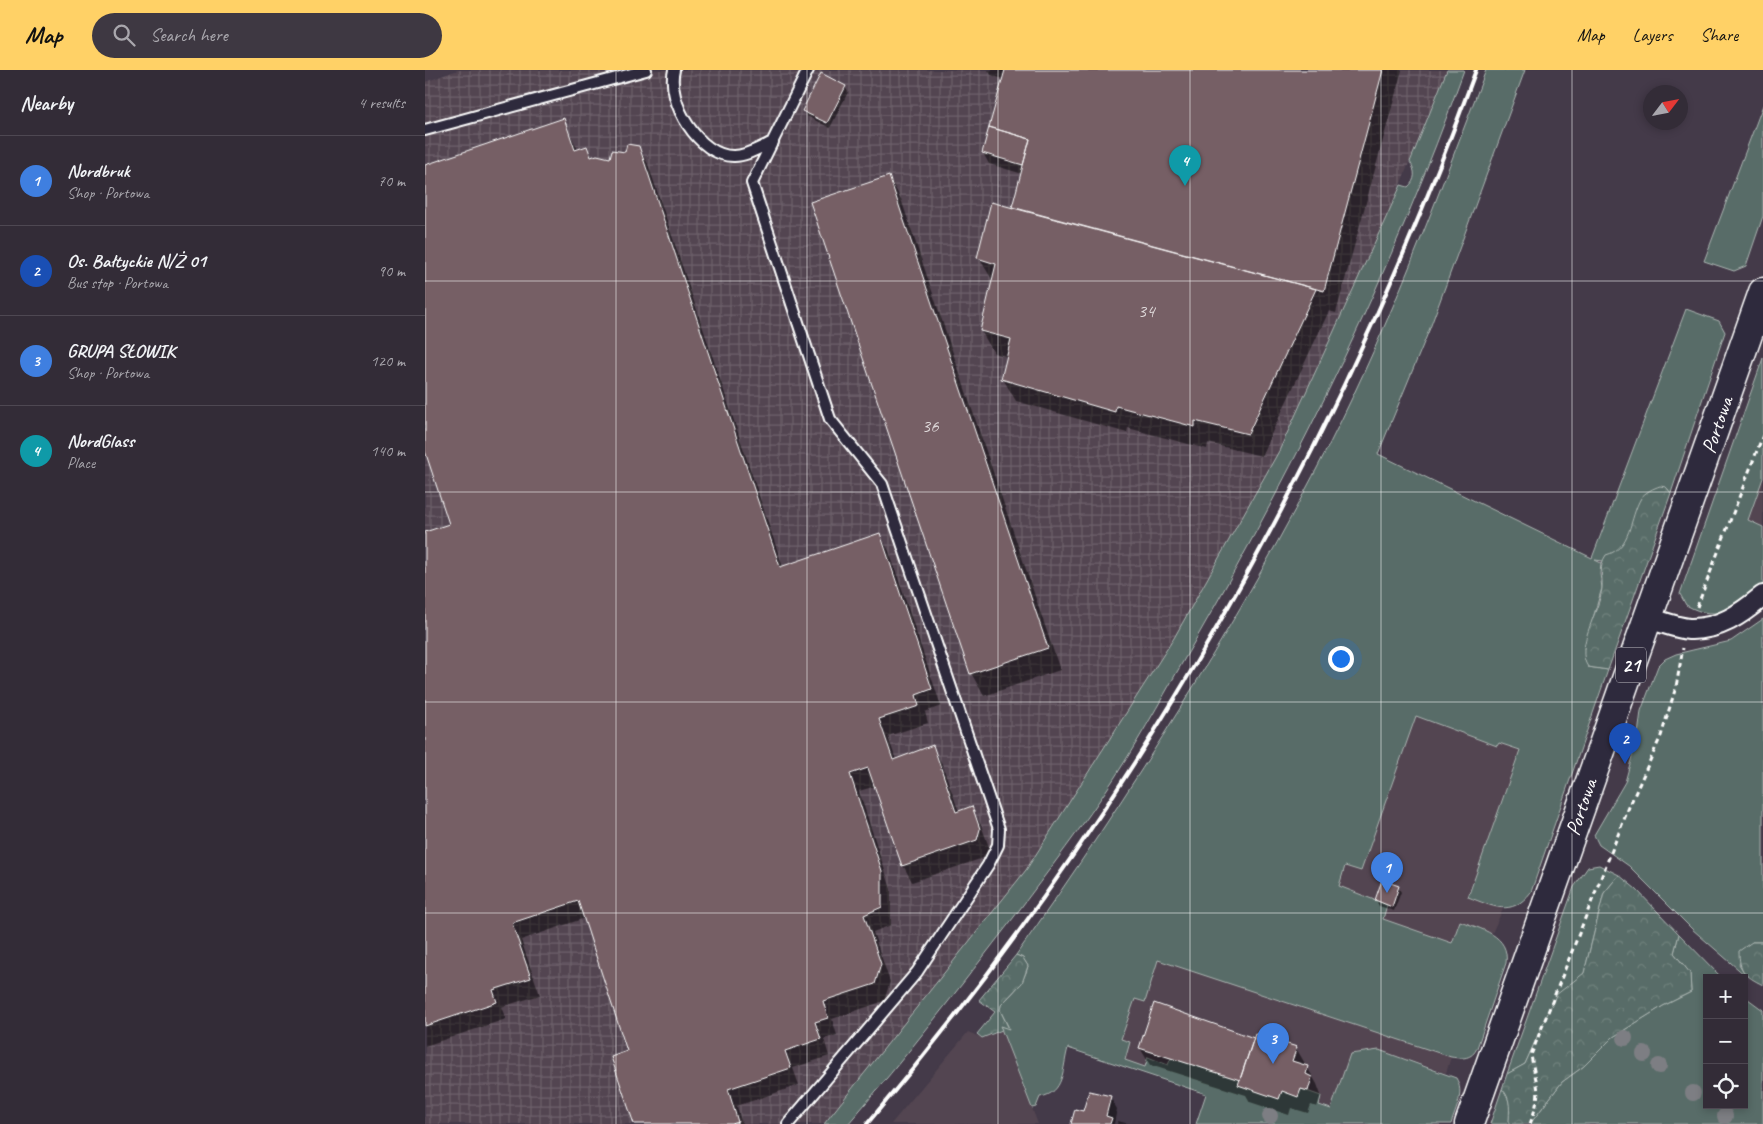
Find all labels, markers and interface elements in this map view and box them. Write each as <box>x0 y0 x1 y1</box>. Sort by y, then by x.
search box <box>92 13 442 58</box>
text: Map <box>25 20 62 50</box>
icon: search <box>110 21 138 49</box>
text: Search here <box>150 23 228 47</box>
text: Map <box>1577 24 1605 46</box>
text: Layers <box>1633 24 1672 46</box>
text: Share <box>1700 24 1738 46</box>
north arrow <box>1643 85 1688 130</box>
text: Nearby <box>20 90 73 116</box>
text: 4 results <box>358 93 405 113</box>
pin: 4 <box>1169 145 1201 186</box>
text: Nordbruk <box>67 159 130 183</box>
text: 1 <box>32 171 40 191</box>
text: 70 m <box>378 171 405 191</box>
text: Shop · Portowa <box>67 183 149 203</box>
text: Os. Bałtyckie N/Ż 01 <box>67 249 206 273</box>
text: 2 <box>32 261 40 281</box>
text: 90 m <box>378 261 405 281</box>
text: Bus stop · Portowa <box>67 273 168 293</box>
house number: 34 <box>1137 299 1157 323</box>
text: GRUPA SŁOWIK <box>67 339 175 363</box>
text: 3 <box>32 351 40 371</box>
text: 120 m <box>371 351 405 371</box>
text: Shop · Portowa <box>67 363 149 383</box>
street label: Portowa <box>1695 391 1739 457</box>
house number: 36 <box>921 414 940 438</box>
text: NordGlass <box>67 429 134 453</box>
text: 4 <box>32 441 40 461</box>
text: 140 m <box>371 441 405 461</box>
text: Place <box>67 453 95 473</box>
your location <box>1328 646 1354 672</box>
road number: 21 <box>1616 648 1646 682</box>
pin: 2 <box>1609 723 1641 764</box>
street label: Portowa <box>1559 773 1603 839</box>
pin: 1 <box>1371 852 1403 893</box>
map controls <box>1703 974 1748 1109</box>
button: + <box>1703 974 1748 1019</box>
button: − <box>1703 1019 1748 1064</box>
pin: 3 <box>1257 1023 1289 1064</box>
button: locate <box>1703 1064 1748 1109</box>

